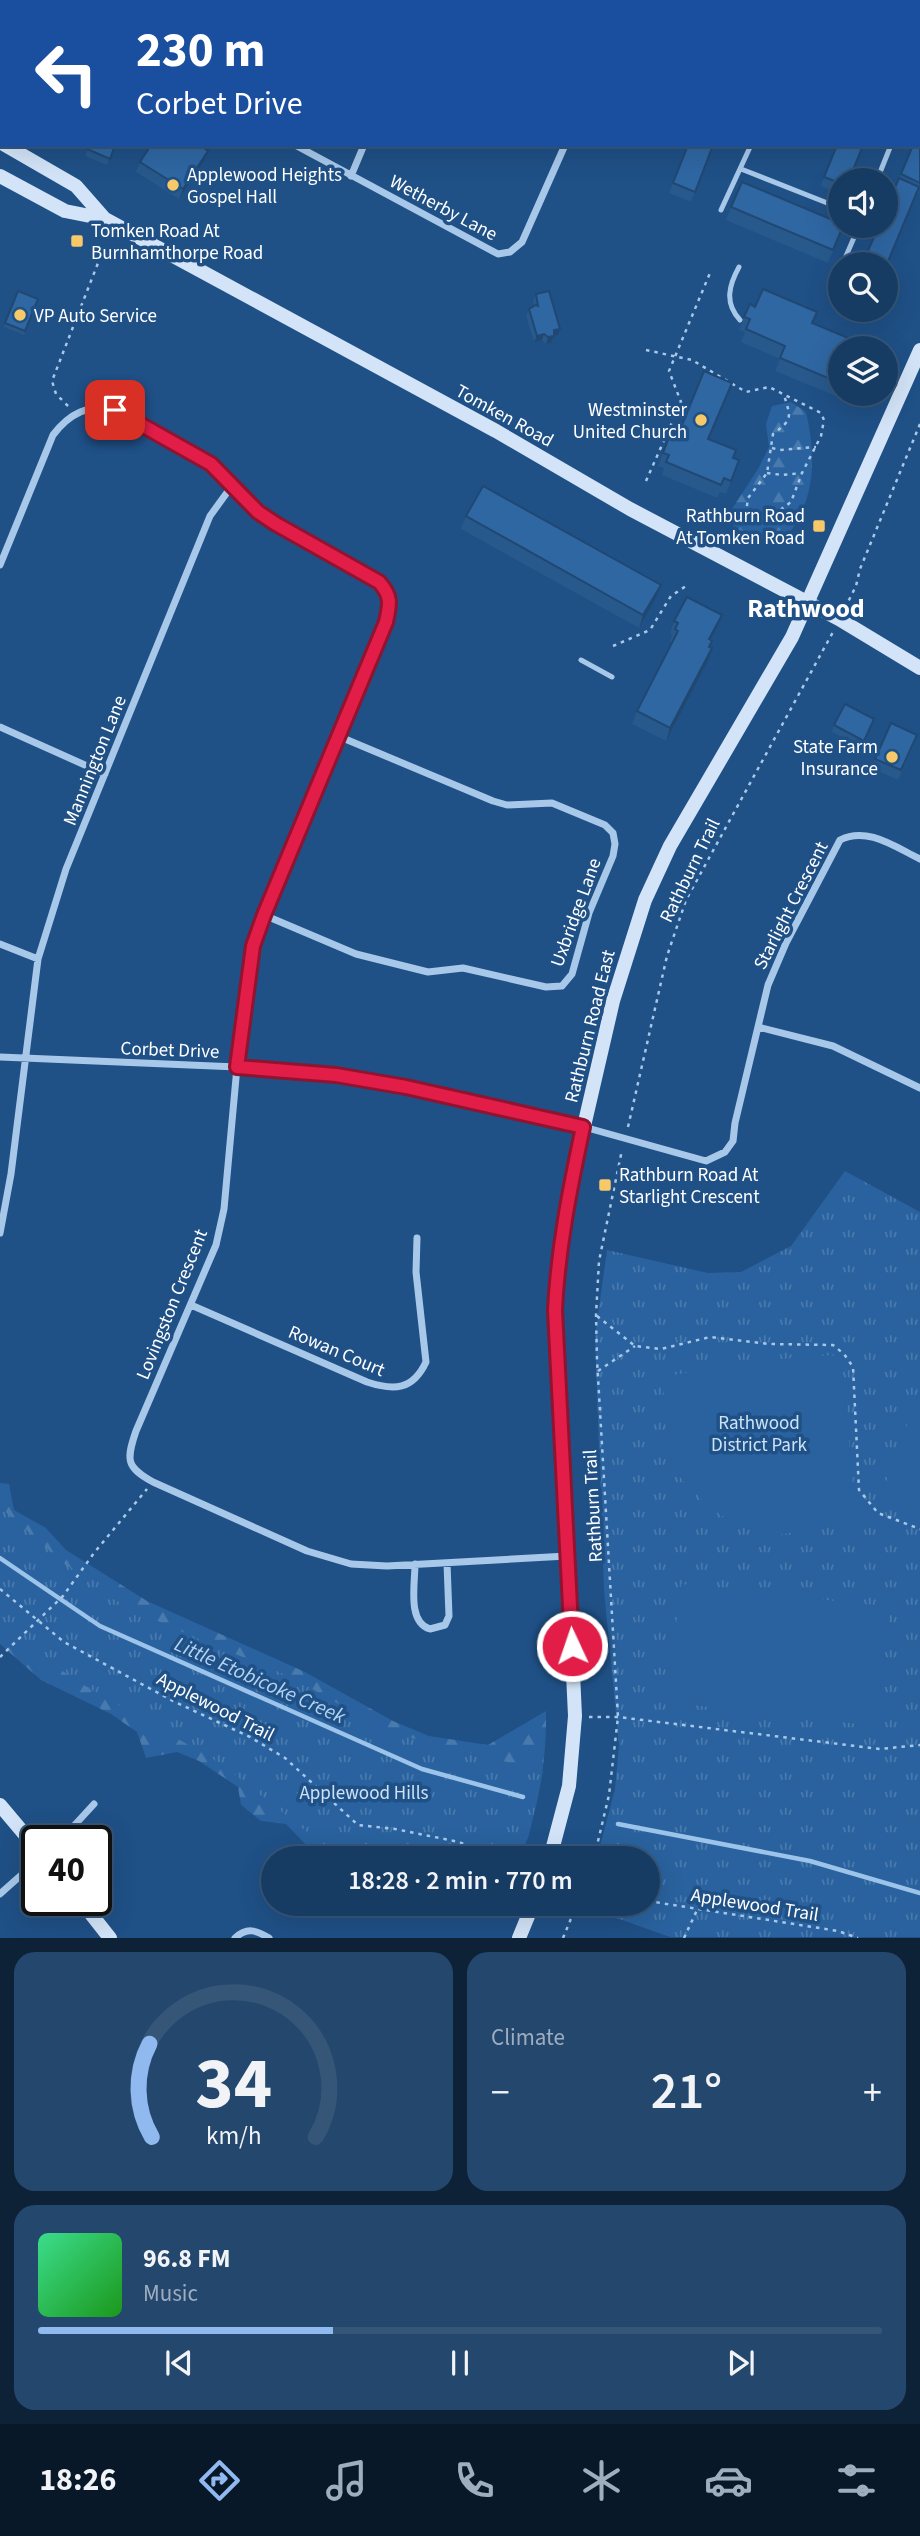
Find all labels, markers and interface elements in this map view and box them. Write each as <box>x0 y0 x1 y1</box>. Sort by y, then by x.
text: 230 m <box>136 16 265 86</box>
icon: left <box>21 28 112 119</box>
text: Corbet Drive <box>136 81 303 127</box>
place label: Applewood Heights Gospel Hall <box>187 162 342 211</box>
map controls <box>828 168 898 406</box>
button: sound <box>828 168 898 238</box>
street label: Wetherby Lane <box>385 169 502 248</box>
marker: Applewood Heights Gospel Hall <box>165 177 181 193</box>
place label: Tomken Road At Burnhamthorpe Road <box>91 218 263 267</box>
marker: Tomken Road At Burnhamthorpe Road <box>69 233 85 249</box>
button: search <box>828 252 898 322</box>
place label: VP Auto Service <box>34 303 157 330</box>
marker: VP Auto Service <box>12 307 28 323</box>
button: layers <box>828 336 898 406</box>
street label: Tomken Road <box>450 378 558 454</box>
pin <box>85 380 145 440</box>
icon: arrive <box>96 391 134 429</box>
place label: Westminster United Church <box>573 397 687 446</box>
marker: Westminster United Church <box>693 412 709 428</box>
place label: Rathburn Road At Tomken Road <box>676 503 805 552</box>
marker: Rathburn Road At Tomken Road <box>811 518 827 534</box>
district label: Rathwood <box>747 590 865 627</box>
street label: Mannington Lane <box>57 691 134 830</box>
place label: State Farm Insurance <box>793 734 878 783</box>
marker: State Farm Insurance <box>884 749 900 765</box>
street label: Rathburn Trail <box>653 814 727 927</box>
street label: Starlight Crescent <box>747 836 836 974</box>
street label: Uxbridge Lane <box>544 854 609 971</box>
street label: Rathburn Road East <box>558 947 623 1106</box>
street label: Corbet Drive <box>120 1035 220 1066</box>
place label: Rathburn Road At Starlight Crescent <box>619 1162 760 1211</box>
marker: Rathburn Road At Starlight Crescent <box>597 1177 613 1193</box>
street label: Lovingston Crescent <box>130 1225 215 1384</box>
street label: Rowan Court <box>284 1319 389 1384</box>
park label: Rathwood District Park <box>711 1410 808 1459</box>
street label: Rathburn Trail <box>577 1449 610 1563</box>
position arrow <box>535 1609 609 1683</box>
water label: Little Etobicoke Creek <box>170 1629 351 1732</box>
street label: Applewood Trail <box>152 1666 279 1749</box>
park label: Applewood Hills <box>299 1780 429 1807</box>
speed limit sign: 40 <box>21 1825 112 1916</box>
text: 18:28 · 2 min · 770 m <box>348 1862 573 1899</box>
street label: Applewood Trail <box>689 1882 821 1929</box>
text: Climate <box>491 2021 565 2054</box>
text: 34 <box>195 2033 272 2137</box>
text: 21° <box>651 2055 722 2129</box>
text: − <box>491 2066 510 2120</box>
text: + <box>863 2066 882 2120</box>
text: km/h <box>206 2118 261 2154</box>
text: 96.8 FM <box>143 2240 231 2277</box>
text: Music <box>143 2277 198 2310</box>
icon: previous <box>160 2344 198 2382</box>
icon: pause <box>441 2344 479 2382</box>
icon: next <box>722 2344 760 2382</box>
icon: directions <box>195 2456 244 2505</box>
icon: music <box>322 2456 371 2505</box>
icon: phone <box>450 2456 499 2505</box>
icon: climate <box>577 2456 626 2505</box>
icon: car <box>704 2456 753 2505</box>
icon: filters <box>832 2456 881 2505</box>
text: 18:26 <box>39 2457 116 2503</box>

